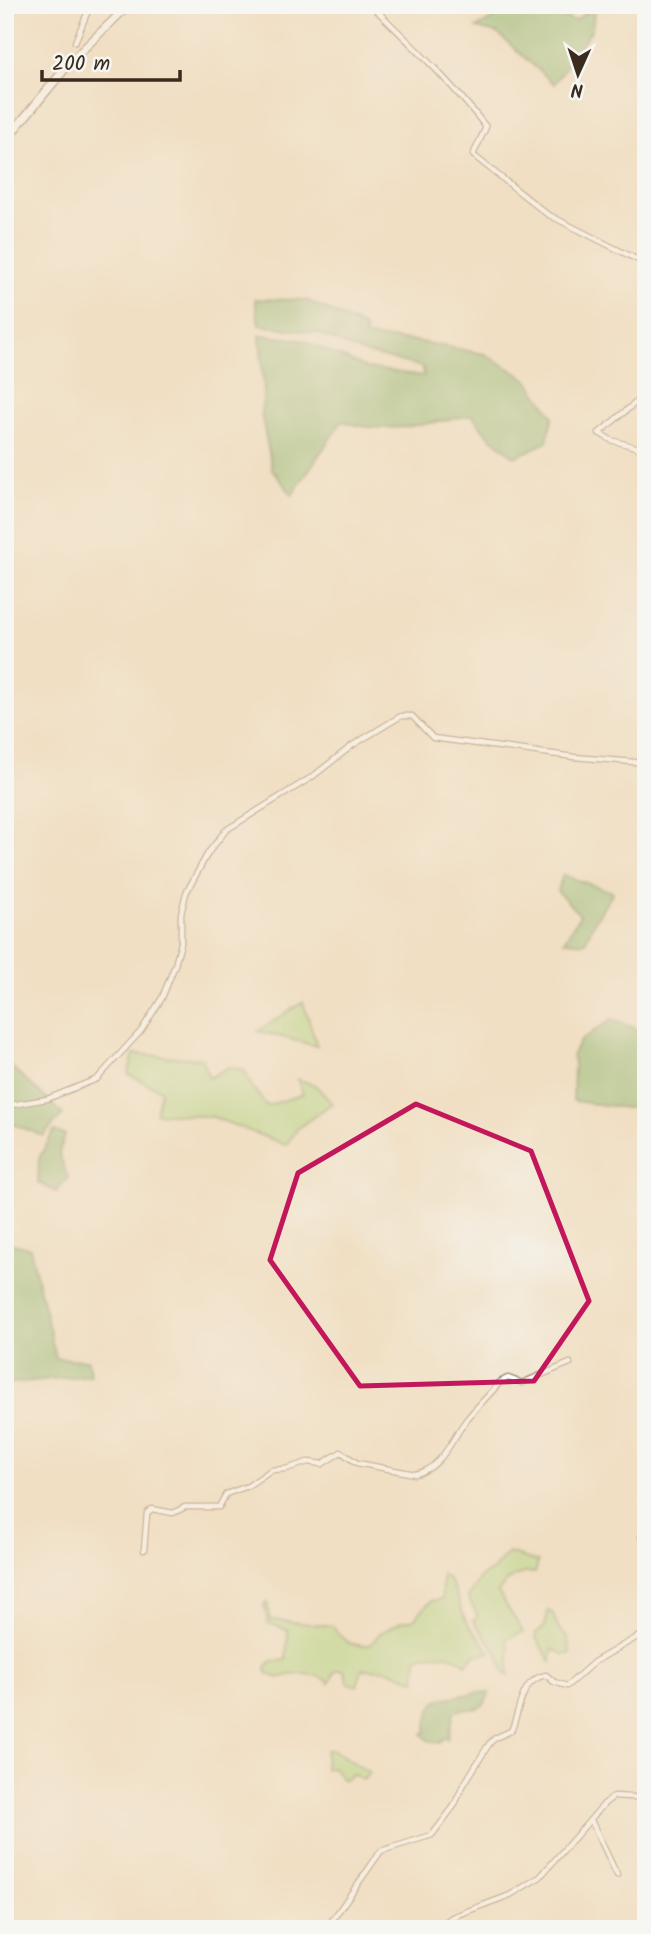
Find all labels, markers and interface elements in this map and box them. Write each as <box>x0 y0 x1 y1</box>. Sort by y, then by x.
scale bar <box>42 38 180 82</box>
north arrow <box>542 38 612 108</box>
text: 200 m <box>52 48 110 81</box>
text: N <box>570 74 584 104</box>

